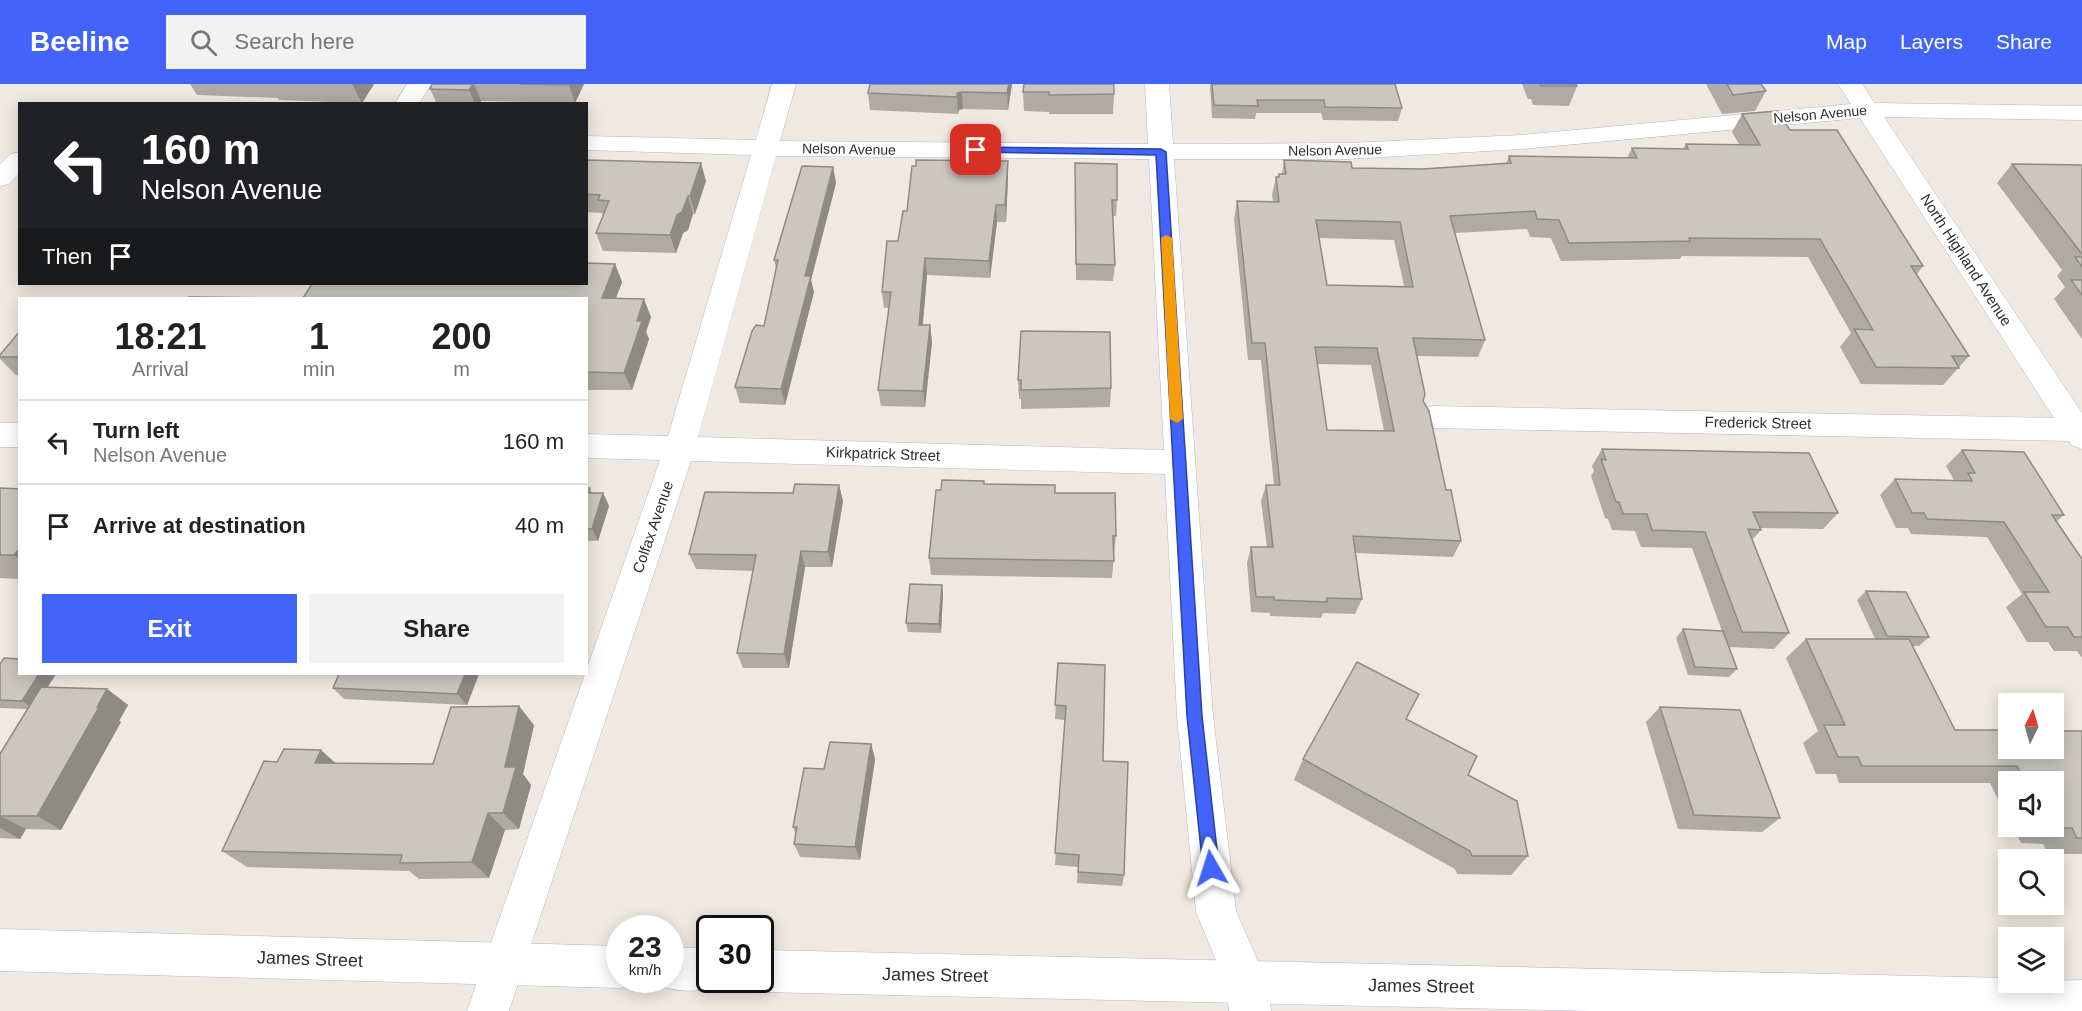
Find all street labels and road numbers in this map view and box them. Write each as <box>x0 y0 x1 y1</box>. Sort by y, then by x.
street label: Nelson Avenue <box>1773 102 1868 126</box>
street label: Nelson Avenue <box>802 140 896 158</box>
street label: Nelson Avenue <box>1288 141 1382 159</box>
street label: North Highland Avenue <box>1917 191 2015 329</box>
street label: Frederick Street <box>1705 413 1812 432</box>
street label: Kirkpatrick Street <box>826 443 941 464</box>
street label: Colfax Avenue <box>629 478 676 575</box>
street label: James Street <box>257 947 363 971</box>
street label: James Street <box>882 964 988 986</box>
street label: James Street <box>1368 975 1474 997</box>

